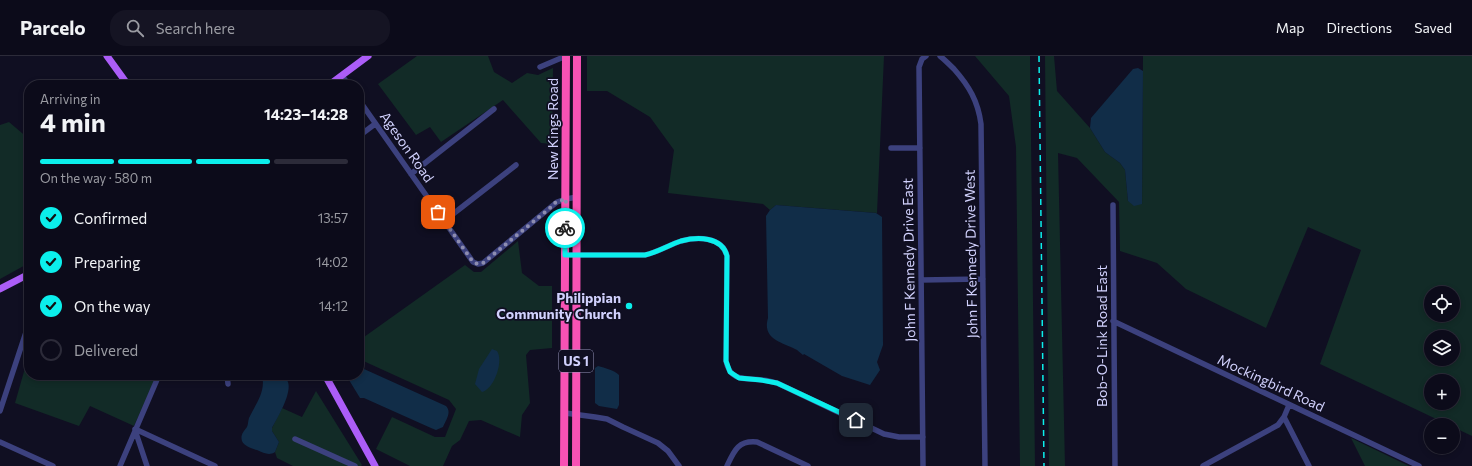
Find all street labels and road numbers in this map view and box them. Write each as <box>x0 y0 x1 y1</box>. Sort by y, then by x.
street label: New Kings Road <box>544 78 561 180</box>
street label: Ageson Road <box>377 108 438 185</box>
street label: John F Kennedy Drive West <box>961 169 980 339</box>
street label: John F Kennedy Drive East <box>899 178 918 342</box>
street label: Bob-O-Link Road East <box>1093 265 1110 407</box>
road number: US 1 <box>559 350 593 372</box>
street label: Mockingbird Road <box>1215 350 1327 415</box>

